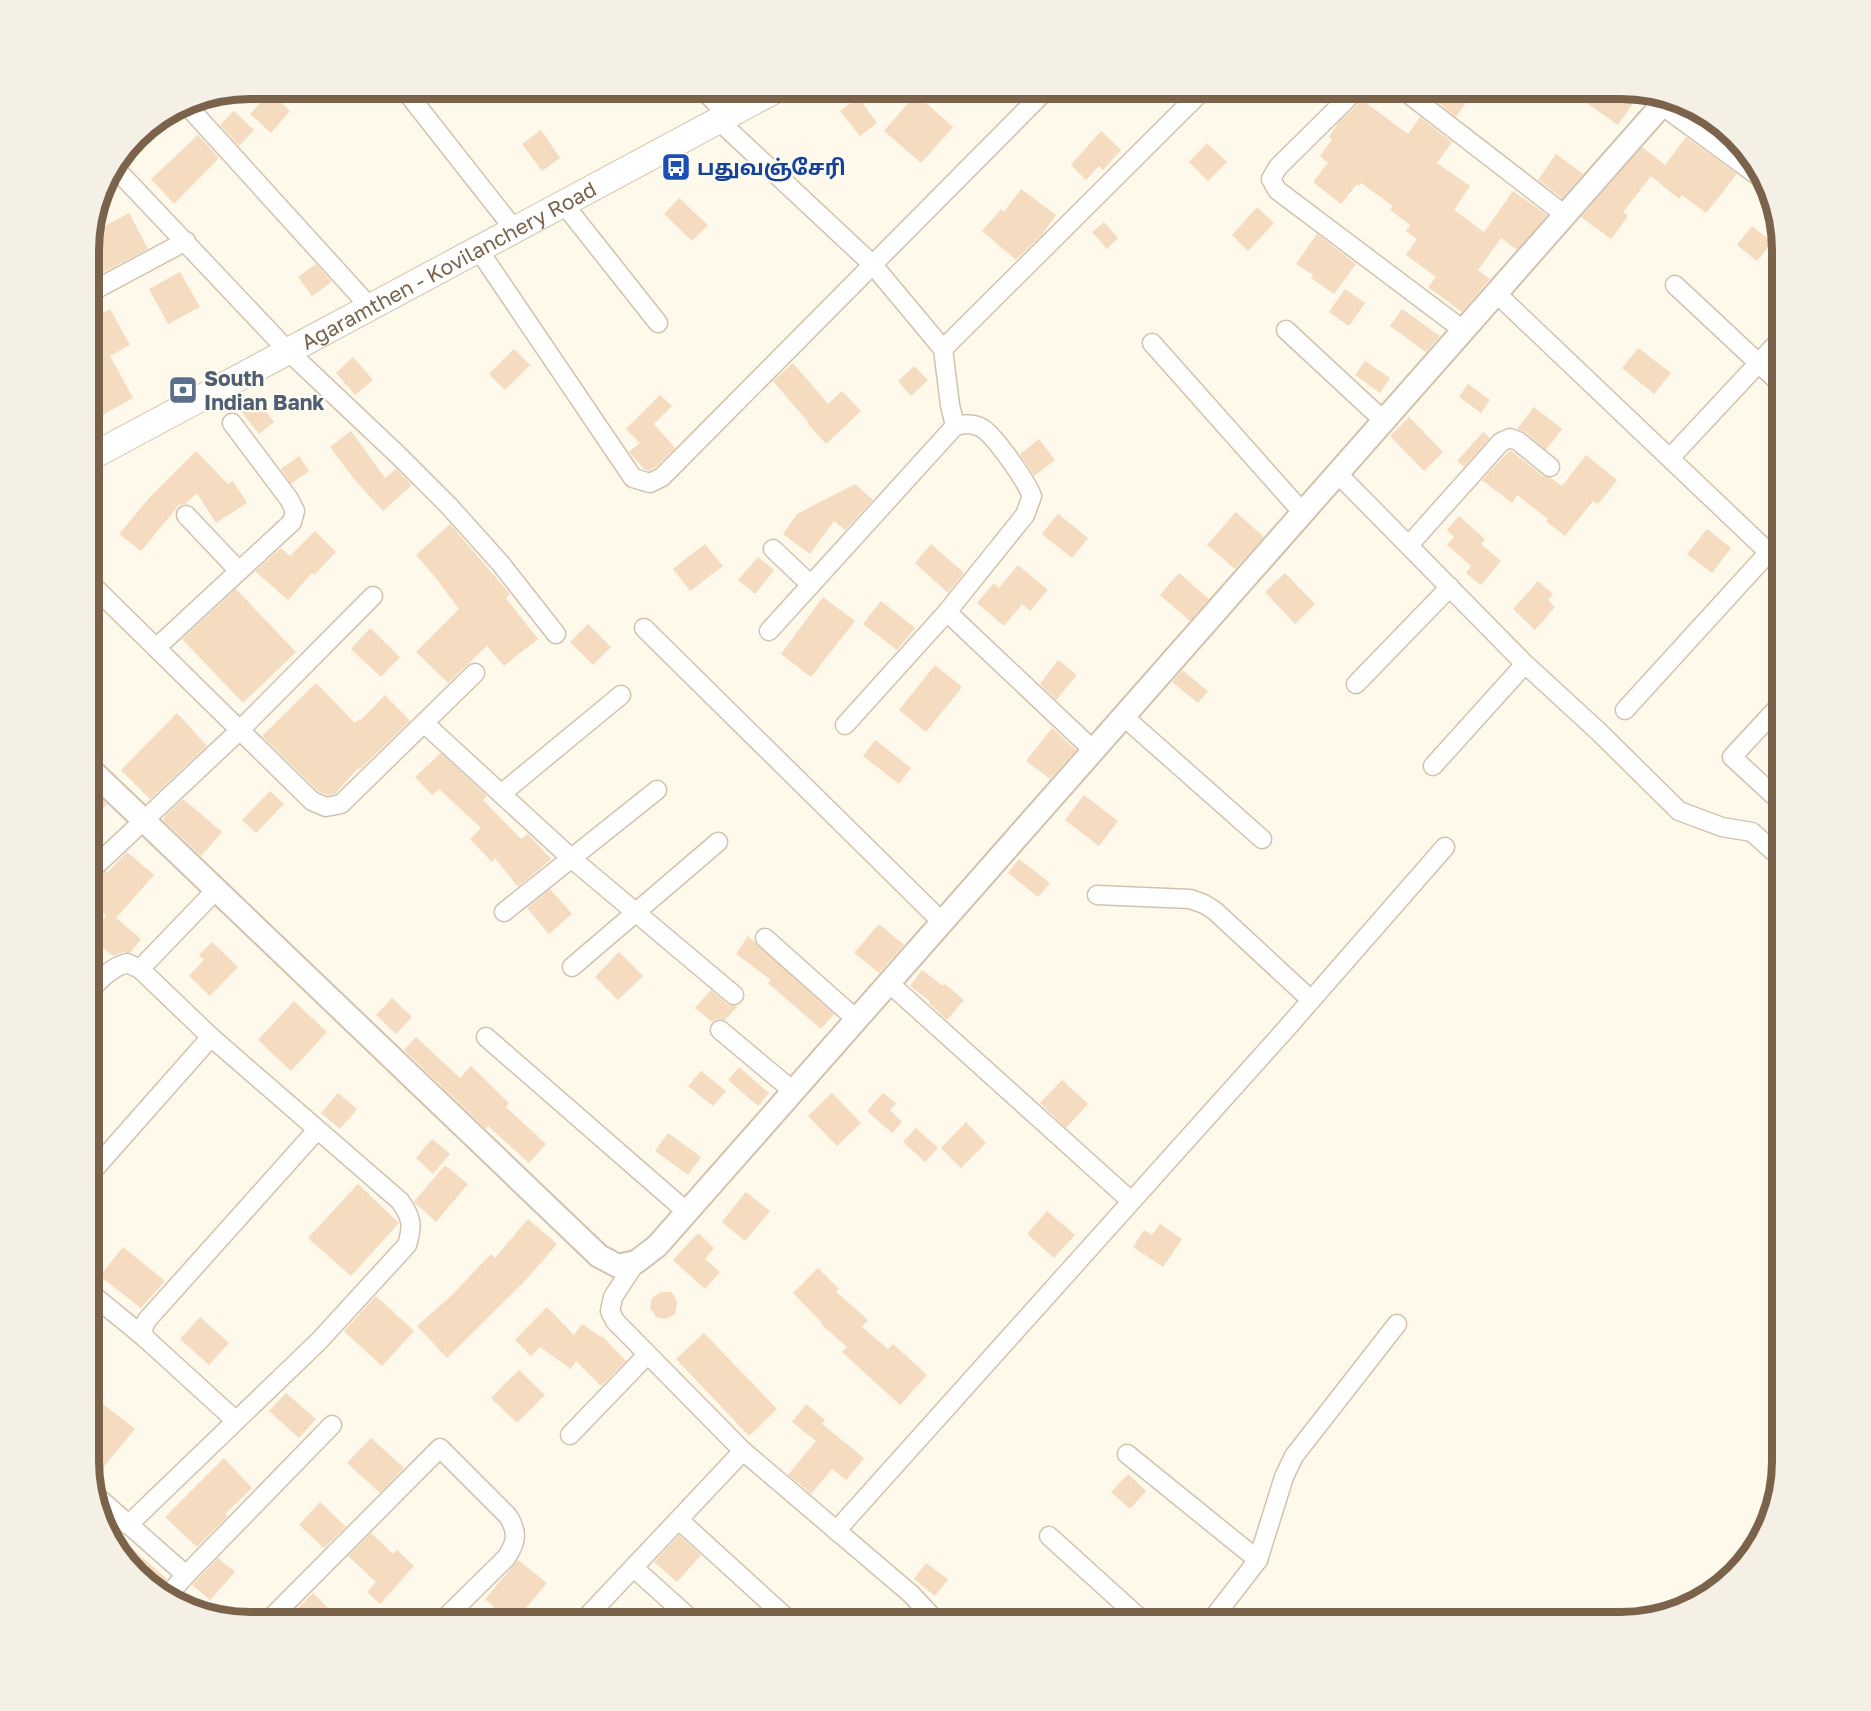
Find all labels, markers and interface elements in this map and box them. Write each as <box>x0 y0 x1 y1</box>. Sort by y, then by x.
bus stop icon: பதுவஞ்சேரி <box>660 151 692 183</box>
place label: பதுவஞ்சேரி <box>697 154 846 182</box>
street label: Agaramthen - Kovilanchery Road <box>297 175 601 355</box>
place label: South Indian Bank <box>204 365 325 415</box>
bank icon: South Indian Bank <box>167 374 199 406</box>

